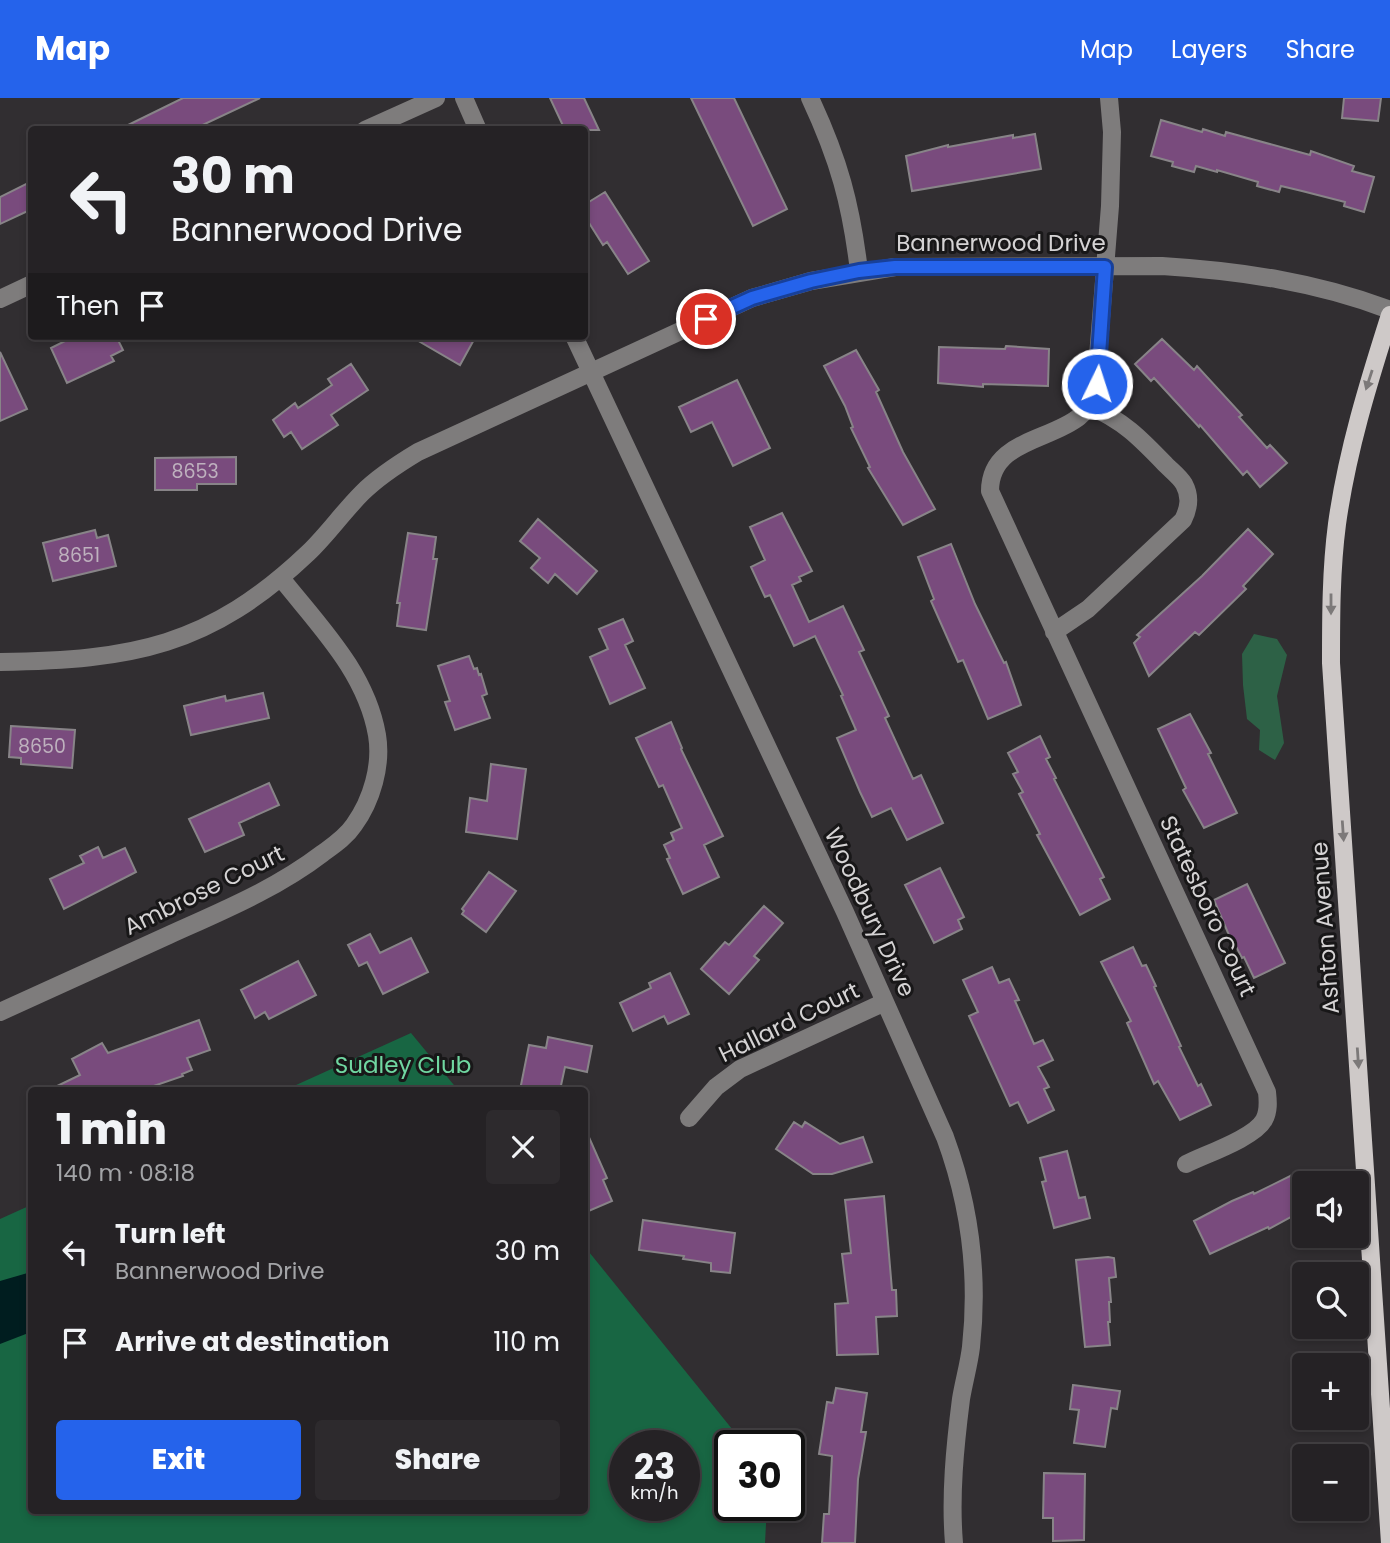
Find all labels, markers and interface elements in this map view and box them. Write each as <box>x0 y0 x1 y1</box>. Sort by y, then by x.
text: Map <box>35 25 110 72</box>
text: Map <box>1080 33 1133 66</box>
text: Layers <box>1171 33 1247 66</box>
text: Share <box>1285 33 1355 66</box>
text: 30 m <box>171 142 295 210</box>
icon: left <box>56 154 147 245</box>
text: Bannerwood Drive <box>171 207 463 252</box>
street label: Bannerwood Drive <box>896 227 1106 259</box>
icon: arrive <box>133 287 171 325</box>
text: Then <box>56 288 119 324</box>
pin <box>676 289 736 349</box>
icon: arrive <box>687 300 725 338</box>
position arrow <box>1060 347 1134 421</box>
one-way arrow <box>1363 370 1374 391</box>
house number: 8653 <box>171 458 219 485</box>
house number: 8651 <box>58 542 100 569</box>
one-way arrow <box>1325 593 1337 615</box>
house number: 8650 <box>18 733 66 760</box>
street label: Statesboro Court <box>1152 810 1264 1002</box>
one-way arrow <box>1337 820 1348 842</box>
street label: Woodbury Drive <box>817 822 923 1002</box>
street label: Ambrose Court <box>119 837 289 943</box>
street label: Ashton Avenue <box>1303 841 1347 1015</box>
street label: Hallard Court <box>713 974 865 1070</box>
one-way arrow <box>1353 1047 1364 1069</box>
park label: Sudley Club <box>335 1049 471 1081</box>
text: 1 min <box>56 1100 167 1159</box>
button: close <box>486 1110 560 1184</box>
text: 140 m · 08:18 <box>56 1157 195 1189</box>
map controls <box>1292 1171 1369 1521</box>
button: sound <box>1292 1171 1369 1248</box>
text: Turn left <box>115 1216 226 1252</box>
icon: left <box>56 1233 94 1271</box>
text: 30 m <box>495 1233 560 1269</box>
text: Bannerwood Drive <box>115 1255 325 1287</box>
button: search <box>1292 1262 1369 1339</box>
icon: arrive <box>56 1324 94 1362</box>
text: Arrive at destination <box>115 1324 390 1360</box>
text: 110 m <box>493 1324 560 1360</box>
button: + <box>1292 1353 1369 1430</box>
button: Exit <box>56 1420 301 1500</box>
button: Share <box>315 1420 560 1500</box>
speed limit sign: 30 <box>714 1430 805 1521</box>
text: 23 <box>634 1442 675 1491</box>
button: − <box>1292 1444 1369 1521</box>
text: km/h <box>631 1480 678 1505</box>

